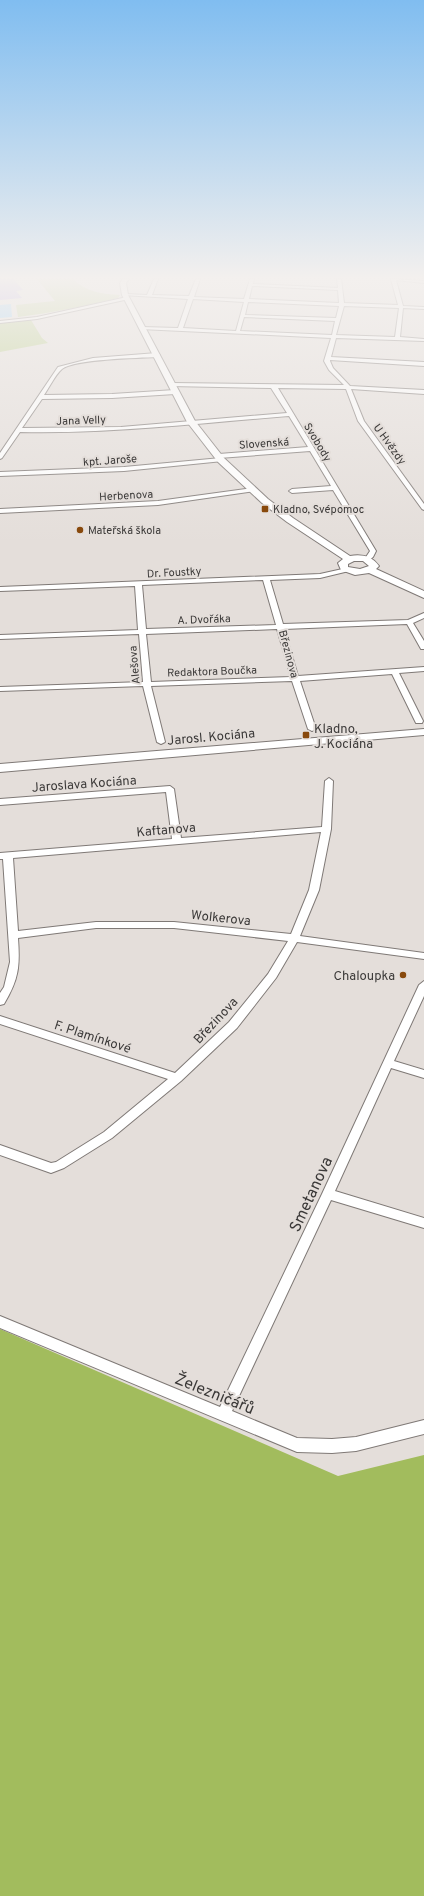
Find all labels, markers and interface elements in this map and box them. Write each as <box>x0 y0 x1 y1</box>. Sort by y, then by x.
street label: Jana Velly <box>56 413 106 429</box>
street label: Svobody <box>300 421 334 465</box>
street label: U Hvězdy <box>370 421 409 468</box>
street label: Slovenská <box>239 435 290 453</box>
street label: kpt. Jaroše <box>83 452 138 470</box>
street label: Herbenova <box>99 488 154 504</box>
place label: Kladno, Svépomoc <box>273 503 364 517</box>
marker: Kladno, Svépomoc <box>260 504 270 514</box>
place label: Mateřská škola <box>88 524 161 538</box>
marker: Mateřská škola <box>75 525 85 535</box>
street label: Dr. Foustky <box>146 565 202 581</box>
street label: A. Dvořáka <box>177 612 231 628</box>
street label: Březinova <box>275 629 301 680</box>
street label: Alešova <box>126 645 144 685</box>
street label: Redaktora Boučka <box>167 663 257 681</box>
place label: Kladno, J. Kociána <box>314 722 373 753</box>
street label: Jarosl. Kociána <box>167 726 256 750</box>
marker: Kladno, J. Kociána <box>301 730 311 740</box>
street label: Jaroslava Kociána <box>31 773 137 797</box>
street label: Kaftanova <box>136 820 196 842</box>
street label: Wolkerova <box>190 908 252 930</box>
place label: Chaloupka <box>334 969 395 985</box>
marker: Chaloupka <box>398 970 408 980</box>
street label: Březinova <box>191 995 242 1048</box>
street label: F. Plamínkové <box>52 1018 133 1058</box>
street label: Smetanova <box>286 1154 338 1236</box>
street label: Železničářů <box>171 1368 258 1420</box>

